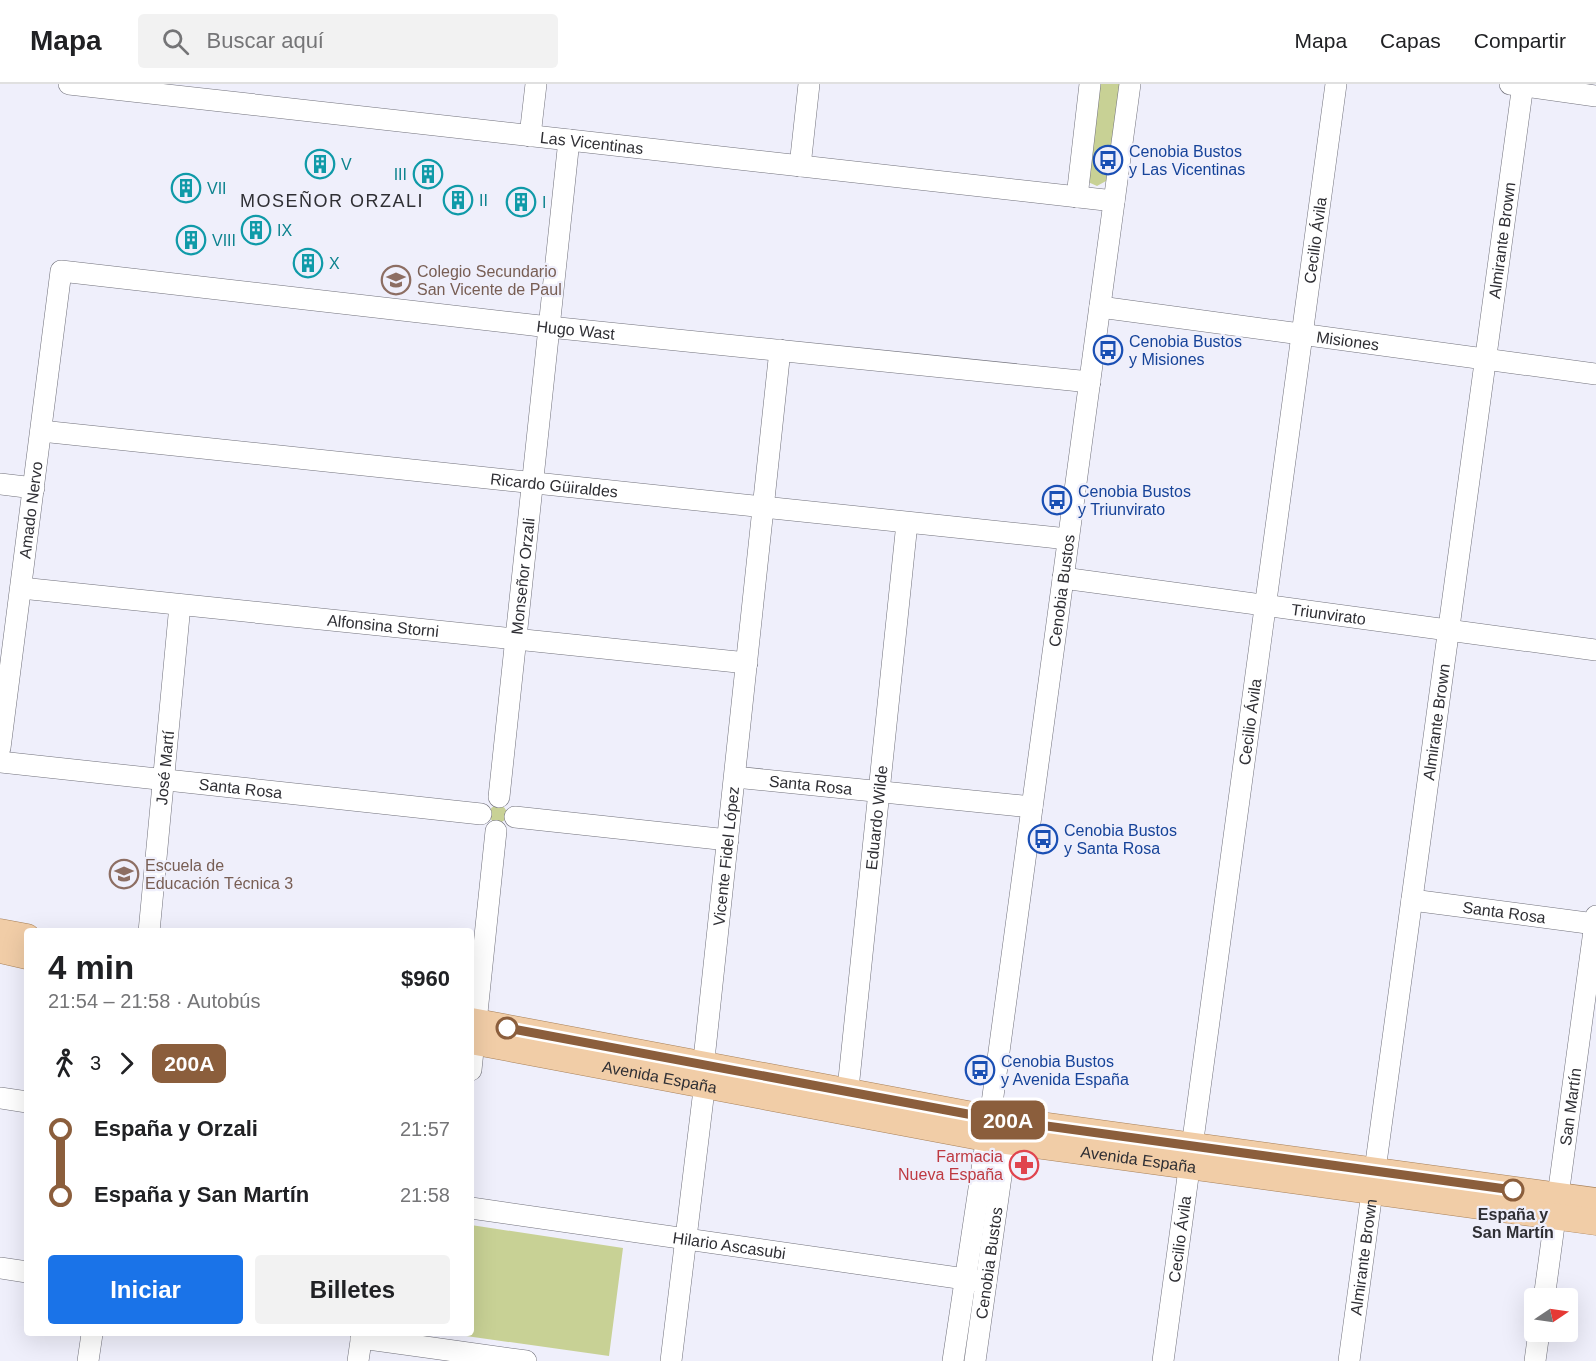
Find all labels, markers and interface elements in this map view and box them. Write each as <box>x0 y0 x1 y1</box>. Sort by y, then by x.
search box <box>138 14 558 68</box>
text: Mapa <box>30 25 102 56</box>
icon: search <box>159 25 192 58</box>
text: Buscar aquí <box>207 28 324 53</box>
text: Mapa <box>1295 29 1347 52</box>
text: Capas <box>1380 29 1441 52</box>
text: Compartir <box>1474 29 1566 52</box>
street label: Las Vicentinas <box>539 128 644 157</box>
place label: Cenobia Bustos y Las Vicentinas <box>1129 143 1245 178</box>
bus stop icon: Cenobia Bustos y Las Vicentinas <box>1092 144 1124 176</box>
building icon: V <box>304 148 336 180</box>
place label: V <box>341 156 352 173</box>
building icon: III <box>412 158 444 190</box>
place label: III <box>394 166 407 183</box>
building icon: VII <box>170 172 202 204</box>
place label: VII <box>207 180 227 197</box>
street label: Almirante Brown <box>1485 181 1518 300</box>
building icon: II <box>442 184 474 216</box>
building icon: I <box>505 186 537 218</box>
district label: MOSEÑOR ORZALI <box>240 190 424 211</box>
place label: II <box>479 192 488 209</box>
place label: I <box>542 194 546 211</box>
street label: Cecilio Ávila <box>1301 196 1329 285</box>
building icon: IX <box>240 214 272 246</box>
place label: IX <box>277 222 292 239</box>
building icon: VIII <box>175 224 207 256</box>
place label: VIII <box>212 232 236 249</box>
building icon: X <box>292 247 324 279</box>
place label: X <box>329 255 340 272</box>
place label: Colegio Secundario San Vicente de Paul <box>417 263 562 298</box>
school or university icon: Colegio Secundario San Vicente de Paul <box>380 264 412 296</box>
street label: Hugo Wast <box>536 317 616 342</box>
street label: Misiones <box>1315 328 1380 353</box>
place label: Cenobia Bustos y Misiones <box>1129 333 1242 368</box>
bus stop icon: Cenobia Bustos y Misiones <box>1092 334 1124 366</box>
street label: Amado Nervo <box>16 460 45 560</box>
street label: Ricardo Güiraldes <box>490 470 619 500</box>
place label: Cenobia Bustos y Triunvirato <box>1078 483 1191 518</box>
bus stop icon: Cenobia Bustos y Triunvirato <box>1041 484 1073 516</box>
street label: Monseñor Orzali <box>508 517 537 636</box>
street label: Cenobia Bustos <box>1045 533 1077 648</box>
street label: Triunvirato <box>1290 600 1367 627</box>
street label: Alfonsina Storni <box>326 611 440 640</box>
street label: Almirante Brown <box>1420 663 1452 781</box>
street label: Cecilio Ávila <box>1235 677 1264 766</box>
street label: José Martí <box>153 729 177 806</box>
street label: Eduardo Wilde <box>862 764 890 871</box>
street label: Santa Rosa <box>768 772 853 797</box>
street label: Santa Rosa <box>198 775 283 801</box>
street label: Vicente Fidel López <box>710 785 742 927</box>
place label: Cenobia Bustos y Santa Rosa <box>1064 822 1177 857</box>
bus stop icon: Cenobia Bustos y Santa Rosa <box>1027 823 1059 855</box>
place label: Escuela de Educación Técnica 3 <box>145 857 293 892</box>
school or university icon: Escuela de Educación Técnica 3 <box>108 858 140 890</box>
street label: Santa Rosa <box>1462 898 1547 926</box>
text: 4 min <box>48 949 134 986</box>
text: $960 <box>401 966 450 991</box>
text: 21:54 – 21:58 · Autobús <box>48 990 260 1012</box>
unlabelled marker <box>496 1017 518 1039</box>
icon: walk <box>48 1047 81 1080</box>
icon: forward <box>110 1047 143 1080</box>
text: 3 <box>90 1052 101 1074</box>
text: 200A <box>164 1052 214 1075</box>
place label: Cenobia Bustos y Avenida España <box>1001 1053 1129 1088</box>
bus stop icon: Cenobia Bustos y Avenida España <box>964 1054 996 1086</box>
street label: Avenida España <box>601 1057 718 1096</box>
street label: San Martín <box>1556 1067 1584 1147</box>
line badge: 200A <box>966 1100 1050 1140</box>
text: 200A <box>983 1109 1033 1132</box>
text: España y Orzali <box>94 1116 258 1141</box>
text: 21:57 <box>400 1118 450 1140</box>
street label: Avenida España <box>1080 1143 1197 1175</box>
place label: Farmacia Nueva España <box>898 1148 1003 1183</box>
pharmacy icon: Farmacia Nueva España <box>1008 1149 1040 1181</box>
marker: España y San Martín <box>1502 1179 1524 1201</box>
text: España y San Martín <box>94 1182 309 1207</box>
text: 21:58 <box>400 1184 450 1206</box>
street label: Cecilio Ávila <box>1165 1195 1194 1283</box>
street label: Almirante Brown <box>1347 1198 1380 1316</box>
street label: Cenobia Bustos <box>973 1206 1005 1320</box>
place label: España y San Martín <box>1472 1206 1554 1241</box>
street label: Hilario Ascasubi <box>672 1229 787 1262</box>
button: Iniciar <box>48 1255 243 1324</box>
button: Billetes <box>255 1255 450 1324</box>
north arrow <box>1524 1288 1578 1342</box>
map controls <box>1524 1288 1578 1342</box>

